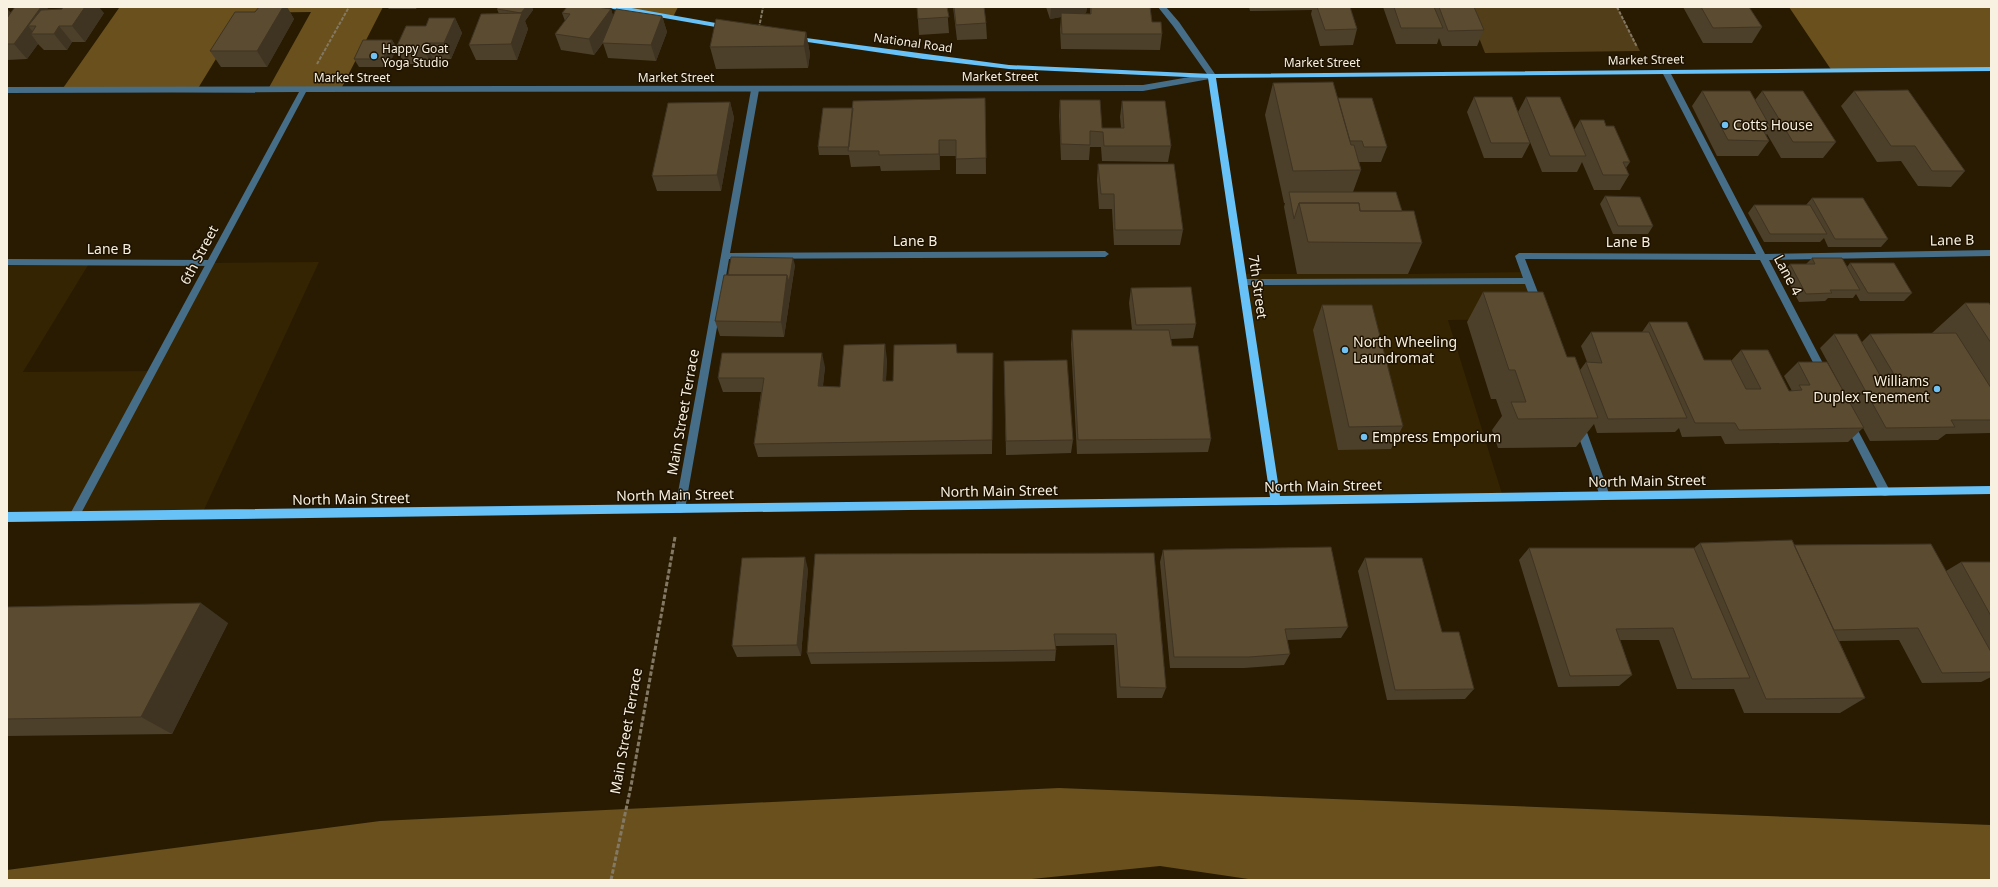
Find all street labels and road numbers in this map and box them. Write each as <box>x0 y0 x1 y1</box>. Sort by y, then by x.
street label: National Road <box>872 29 954 56</box>
street label: Market Street <box>1607 50 1685 69</box>
street label: Market Street <box>1284 54 1361 71</box>
street label: Market Street <box>962 68 1039 85</box>
street label: Market Street <box>314 69 391 86</box>
street label: Market Street <box>638 69 715 86</box>
street label: 6th Street <box>175 222 222 288</box>
street label: Lane B <box>1930 230 1974 249</box>
street label: Lane B <box>893 231 937 250</box>
street label: Lane B <box>1606 232 1650 251</box>
street label: Lane B <box>87 239 131 258</box>
street label: Lane 4 <box>1770 251 1807 298</box>
street label: 7th Street <box>1245 254 1272 320</box>
street label: Main Street Terrace <box>662 347 703 476</box>
street label: North Main Street <box>1588 470 1706 491</box>
street label: North Main Street <box>1264 475 1382 496</box>
street label: North Main Street <box>940 480 1058 501</box>
street label: North Main Street <box>616 484 734 505</box>
street label: North Main Street <box>292 488 410 509</box>
street label: Main Street Terrace <box>605 666 646 795</box>

